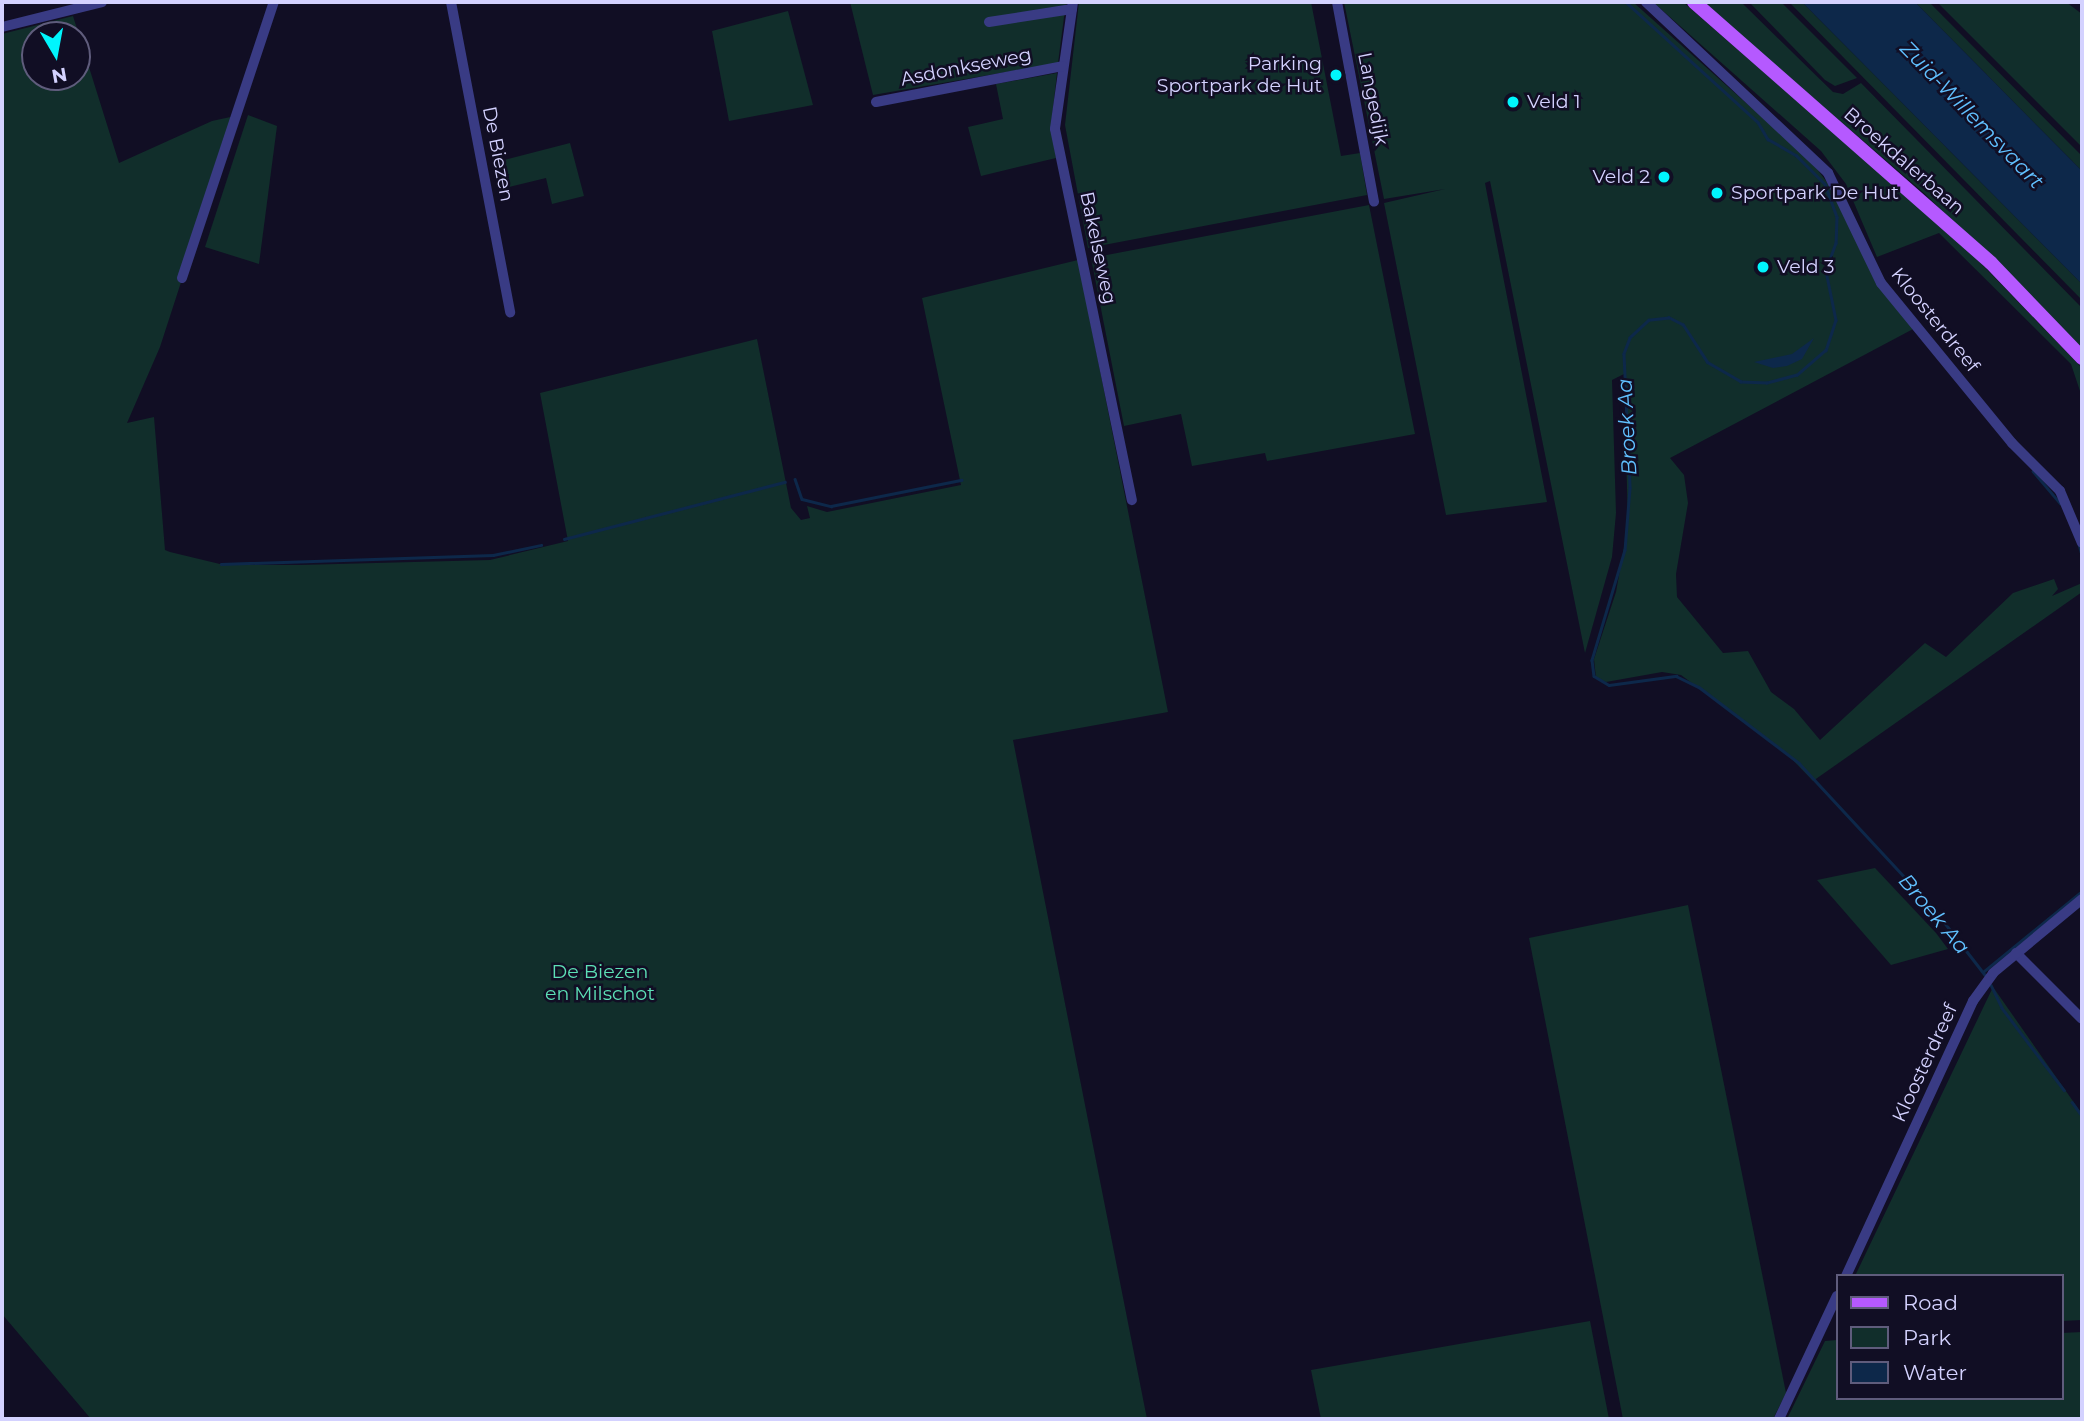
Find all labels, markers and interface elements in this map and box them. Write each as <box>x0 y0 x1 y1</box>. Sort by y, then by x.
north arrow <box>21 21 91 91</box>
water label: Zuid-Willemsvaart <box>1895 36 2049 194</box>
street label: Asdonkseweg <box>899 43 1033 91</box>
street label: Langedijk <box>1353 51 1393 147</box>
place label: Parking Sportpark de Hut <box>1157 53 1322 97</box>
text: N <box>50 63 69 88</box>
marker: Parking Sportpark de Hut <box>1328 67 1344 83</box>
place label: Veld 1 <box>1527 91 1581 113</box>
marker: Veld 1 <box>1505 94 1521 110</box>
street label: Broekdalerbaan <box>1839 102 1969 220</box>
street label: De Biezen <box>478 104 518 204</box>
place label: Veld 2 <box>1593 166 1650 188</box>
marker: Veld 2 <box>1656 169 1672 185</box>
place label: Sportpark De Hut <box>1731 182 1899 204</box>
marker: Sportpark De Hut <box>1709 185 1725 201</box>
street label: Bakelseweg <box>1075 190 1121 306</box>
place label: Veld 3 <box>1777 256 1834 278</box>
marker: Veld 3 <box>1755 259 1771 275</box>
street label: Kloosterdreef <box>1886 263 1984 377</box>
water label: Broek Aa <box>1612 378 1642 476</box>
water label: Broek Aa <box>1893 869 1975 959</box>
park label: De Biezen en Milschot <box>545 961 655 1005</box>
street label: Kloosterdreef <box>1888 1000 1962 1126</box>
legend <box>1836 1274 2063 1400</box>
text: Road <box>1903 1290 1958 1315</box>
text: Park <box>1903 1325 1951 1350</box>
text: Water <box>1903 1360 1967 1385</box>

